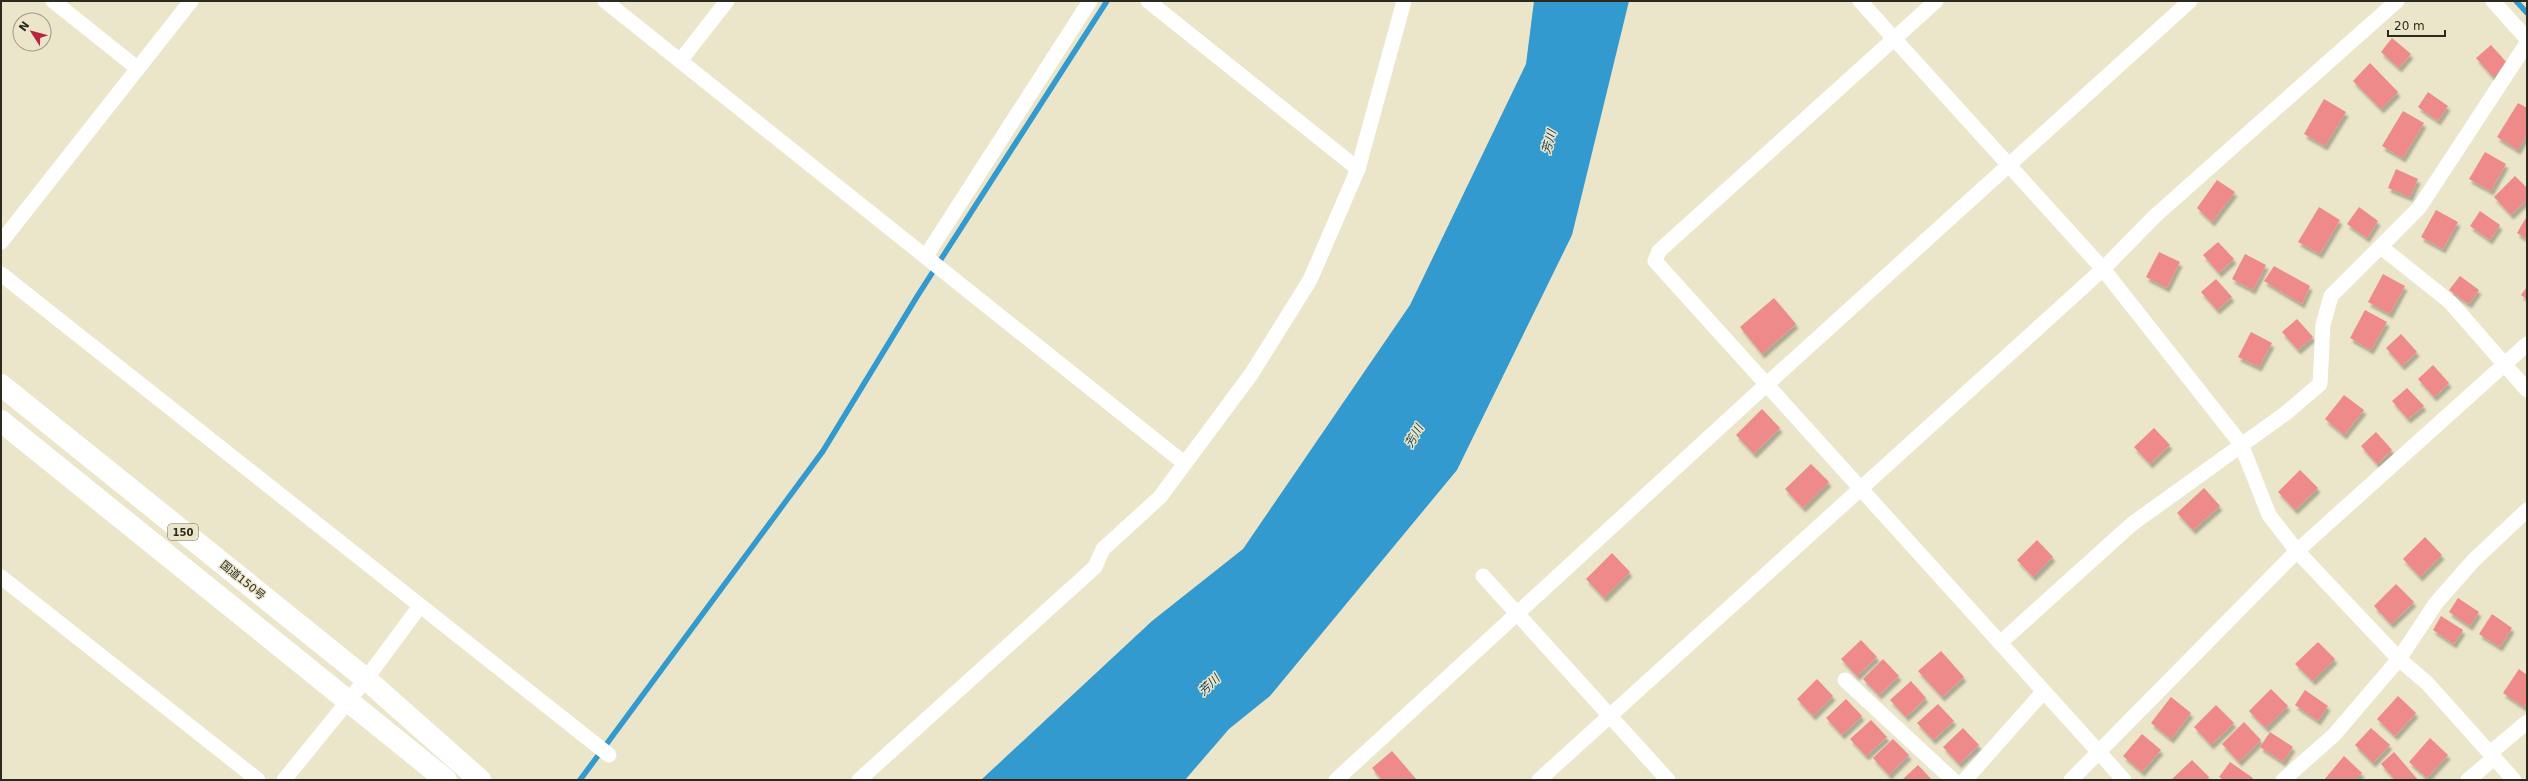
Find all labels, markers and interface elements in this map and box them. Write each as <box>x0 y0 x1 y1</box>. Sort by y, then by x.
north arrow <box>12 12 52 52</box>
scale bar <box>2388 12 2445 38</box>
text: N <box>16 19 32 34</box>
text: 20 m <box>2394 19 2425 33</box>
water label: 芳川 <box>1539 127 1560 155</box>
water label: 芳川 <box>1402 420 1427 450</box>
road number: 150 <box>168 524 198 540</box>
street label: 国道150号 <box>218 558 268 602</box>
water label: 芳川 <box>1195 670 1224 698</box>

